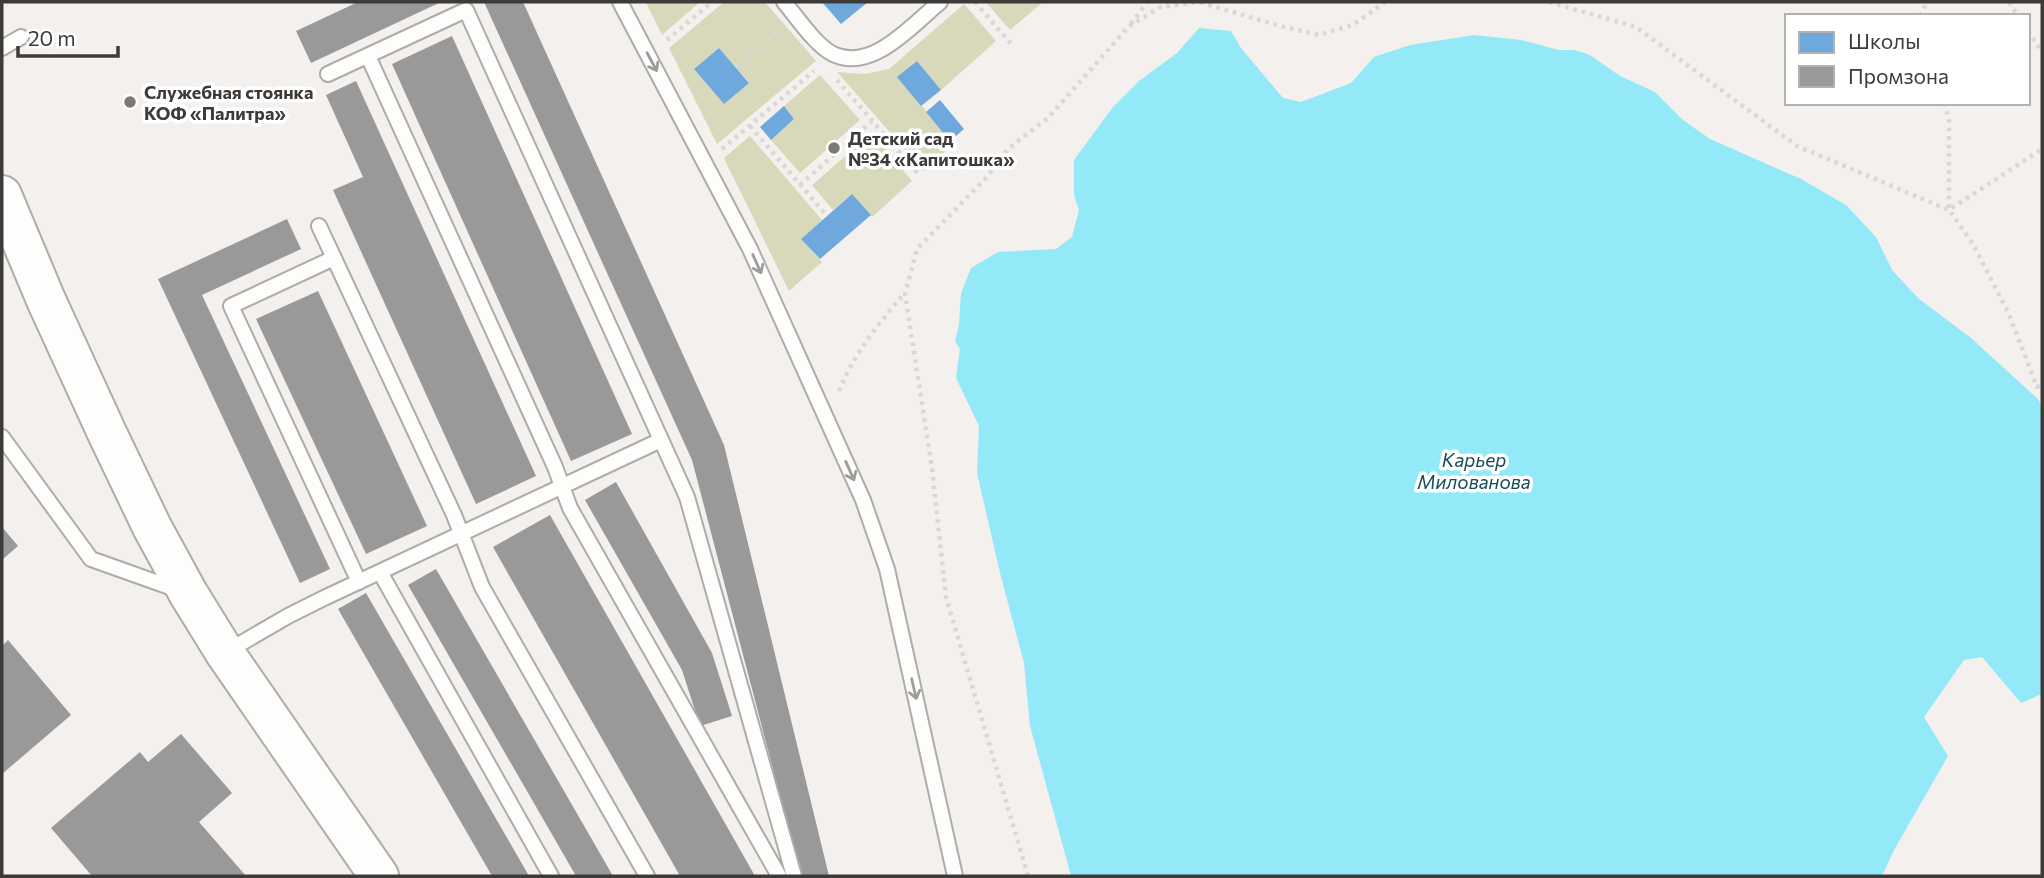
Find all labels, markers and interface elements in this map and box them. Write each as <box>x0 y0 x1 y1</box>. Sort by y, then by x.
scale bar <box>18 14 117 58</box>
legend <box>1785 14 2030 105</box>
text: 20 m <box>28 25 76 50</box>
text: Школы <box>1848 28 1920 53</box>
one-way arrow <box>645 51 659 72</box>
text: Промзона <box>1848 63 1949 88</box>
place label: Служебная стоянка КОФ «Палитра» <box>144 81 313 124</box>
marker: Служебная стоянка КОФ «Палитра» <box>122 94 138 110</box>
place label: Детский сад №34 «Капитошка» <box>848 127 1015 170</box>
marker: Детский сад №34 «Капитошка» <box>826 140 842 156</box>
one-way arrow <box>751 252 764 274</box>
water label: Карьер Милованова <box>1417 448 1531 493</box>
one-way arrow <box>844 460 857 481</box>
one-way arrow <box>907 677 921 700</box>

